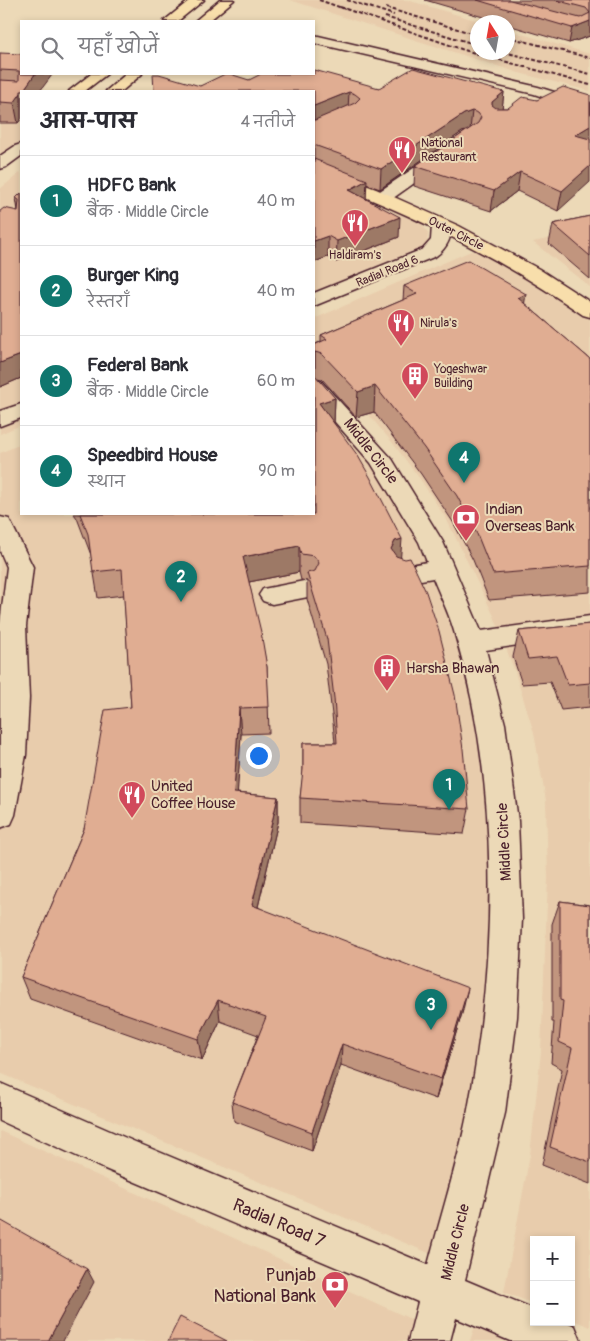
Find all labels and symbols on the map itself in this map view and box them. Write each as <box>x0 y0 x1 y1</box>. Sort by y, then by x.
north arrow <box>470 15 515 60</box>
restaurant icon: National Restaurant <box>387 135 417 174</box>
place label: National Restaurant <box>421 136 477 165</box>
restaurant icon: Haldiram's <box>340 208 370 247</box>
street label: Outer Circle <box>426 213 486 254</box>
place label: Haldiram's <box>329 248 382 263</box>
street label: Radial Road 6 <box>354 252 421 291</box>
restaurant icon: Nirula's <box>386 308 416 347</box>
place label: Nirula's <box>420 316 457 331</box>
building icon: Yogeshwar Building <box>400 361 430 400</box>
place label: Yogeshwar Building <box>433 362 488 391</box>
street label: Middle Circle <box>339 415 403 488</box>
pin: 4 <box>448 442 480 483</box>
place label: Indian Overseas Bank <box>485 500 576 536</box>
bank icon: Indian Overseas Bank <box>451 503 481 542</box>
pin: 2 <box>165 561 197 602</box>
building icon: Harsha Bhawan <box>372 653 402 692</box>
place label: Harsha Bhawan <box>406 659 499 678</box>
your location <box>246 743 272 769</box>
pin: 1 <box>433 769 465 810</box>
place label: United Coffee House <box>151 777 236 813</box>
restaurant icon: United Coffee House <box>117 780 147 819</box>
street label: Middle Circle <box>493 802 516 882</box>
pin: 3 <box>415 989 447 1030</box>
street label: Radial Road 7 <box>229 1194 329 1253</box>
street label: Middle Circle <box>437 1201 474 1282</box>
place label: Punjab National Bank <box>214 1264 316 1308</box>
bank icon: Punjab National Bank <box>320 1270 350 1309</box>

